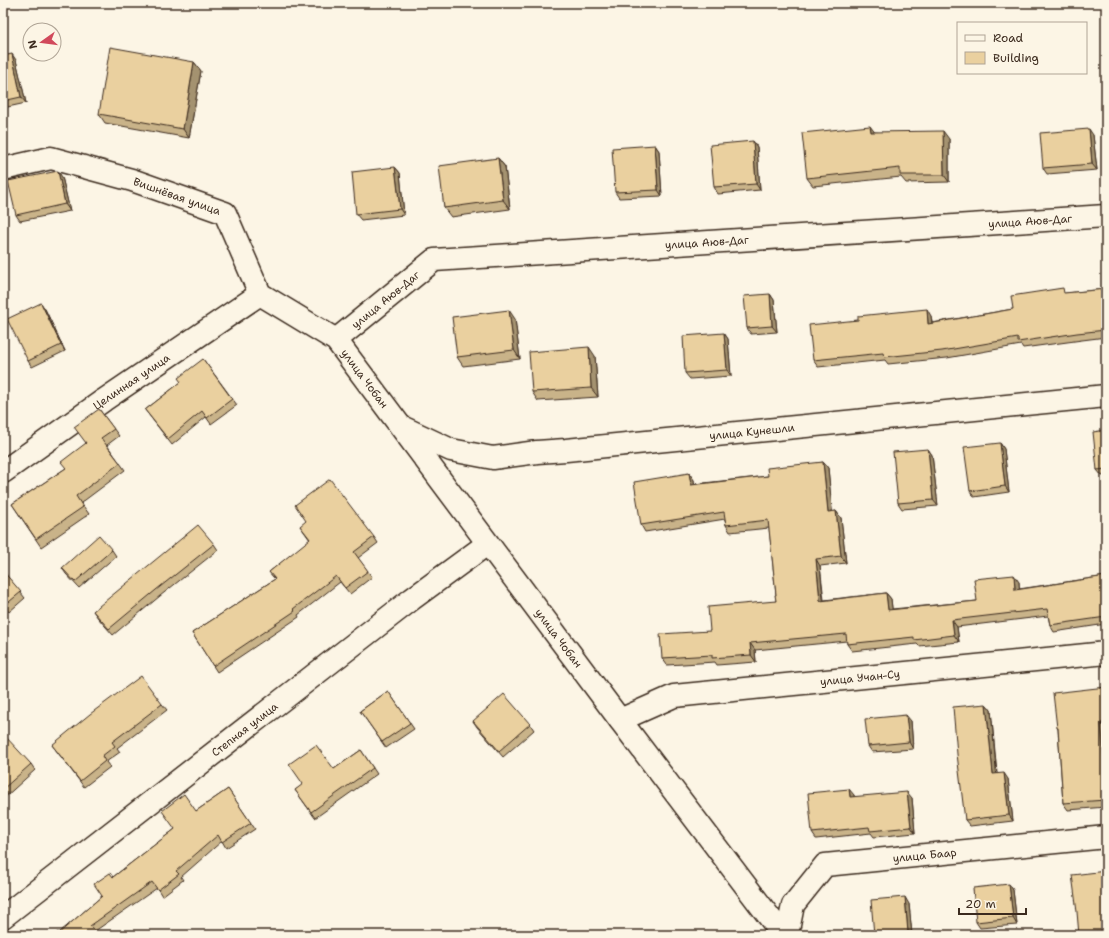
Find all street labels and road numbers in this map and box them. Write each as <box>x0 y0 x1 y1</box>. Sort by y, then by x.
street label: Вишнёвая улица <box>131 174 223 218</box>
street label: улица Аюв-Даг <box>988 211 1073 231</box>
street label: улица Аюв-Даг <box>665 232 749 252</box>
street label: улица Аюв-Даг <box>348 267 423 332</box>
street label: улица Чобан <box>338 346 392 411</box>
street label: Целинная улица <box>90 350 173 413</box>
street label: улица Кунешли <box>709 420 795 443</box>
street label: улица Чобан <box>532 605 586 671</box>
street label: улица Учан-Су <box>819 666 901 689</box>
street label: Степная улица <box>208 699 281 760</box>
street label: улица Баар <box>892 844 957 866</box>

